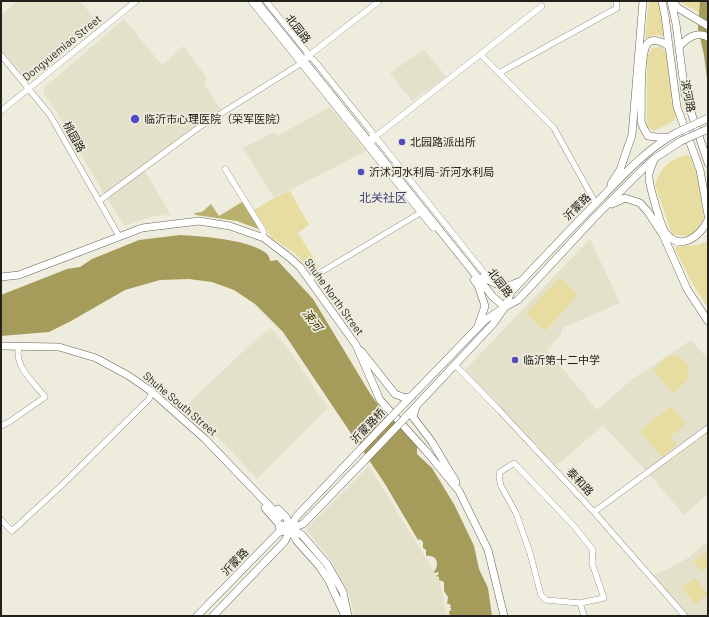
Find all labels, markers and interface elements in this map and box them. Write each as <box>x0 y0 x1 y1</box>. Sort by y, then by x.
street label: Dongyuemiao Street <box>20 12 104 84</box>
street label: 北园路 <box>283 12 313 46</box>
street label: 滨河路 <box>678 79 698 113</box>
place label: 临沂市心理医院（荣军医院） <box>144 112 287 126</box>
marker: 临沂市心理医院（荣军医院） <box>129 113 141 125</box>
street label: 桃园路 <box>60 119 88 155</box>
place label: 北园路派出所 <box>410 135 476 149</box>
marker: 北园路派出所 <box>397 137 407 147</box>
place label: 沂沭河水利局-沂河水利局 <box>369 165 494 179</box>
marker: 沂沭河水利局-沂河水利局 <box>356 167 366 177</box>
district label: 北关社区 <box>359 191 407 205</box>
street label: 沂蒙路 <box>561 191 593 223</box>
street label: Shuhe North Street <box>302 256 366 338</box>
street label: 北园路 <box>485 266 515 300</box>
water label: 涑河 <box>299 306 325 334</box>
place label: 临沂第十二中学 <box>523 353 600 367</box>
marker: 临沂第十二中学 <box>510 355 520 365</box>
street label: Shuhe South Street <box>140 369 220 439</box>
street label: 沂蒙路桥 <box>348 406 388 446</box>
street label: 泰和路 <box>564 465 596 499</box>
street label: 沂蒙路 <box>219 546 251 578</box>

